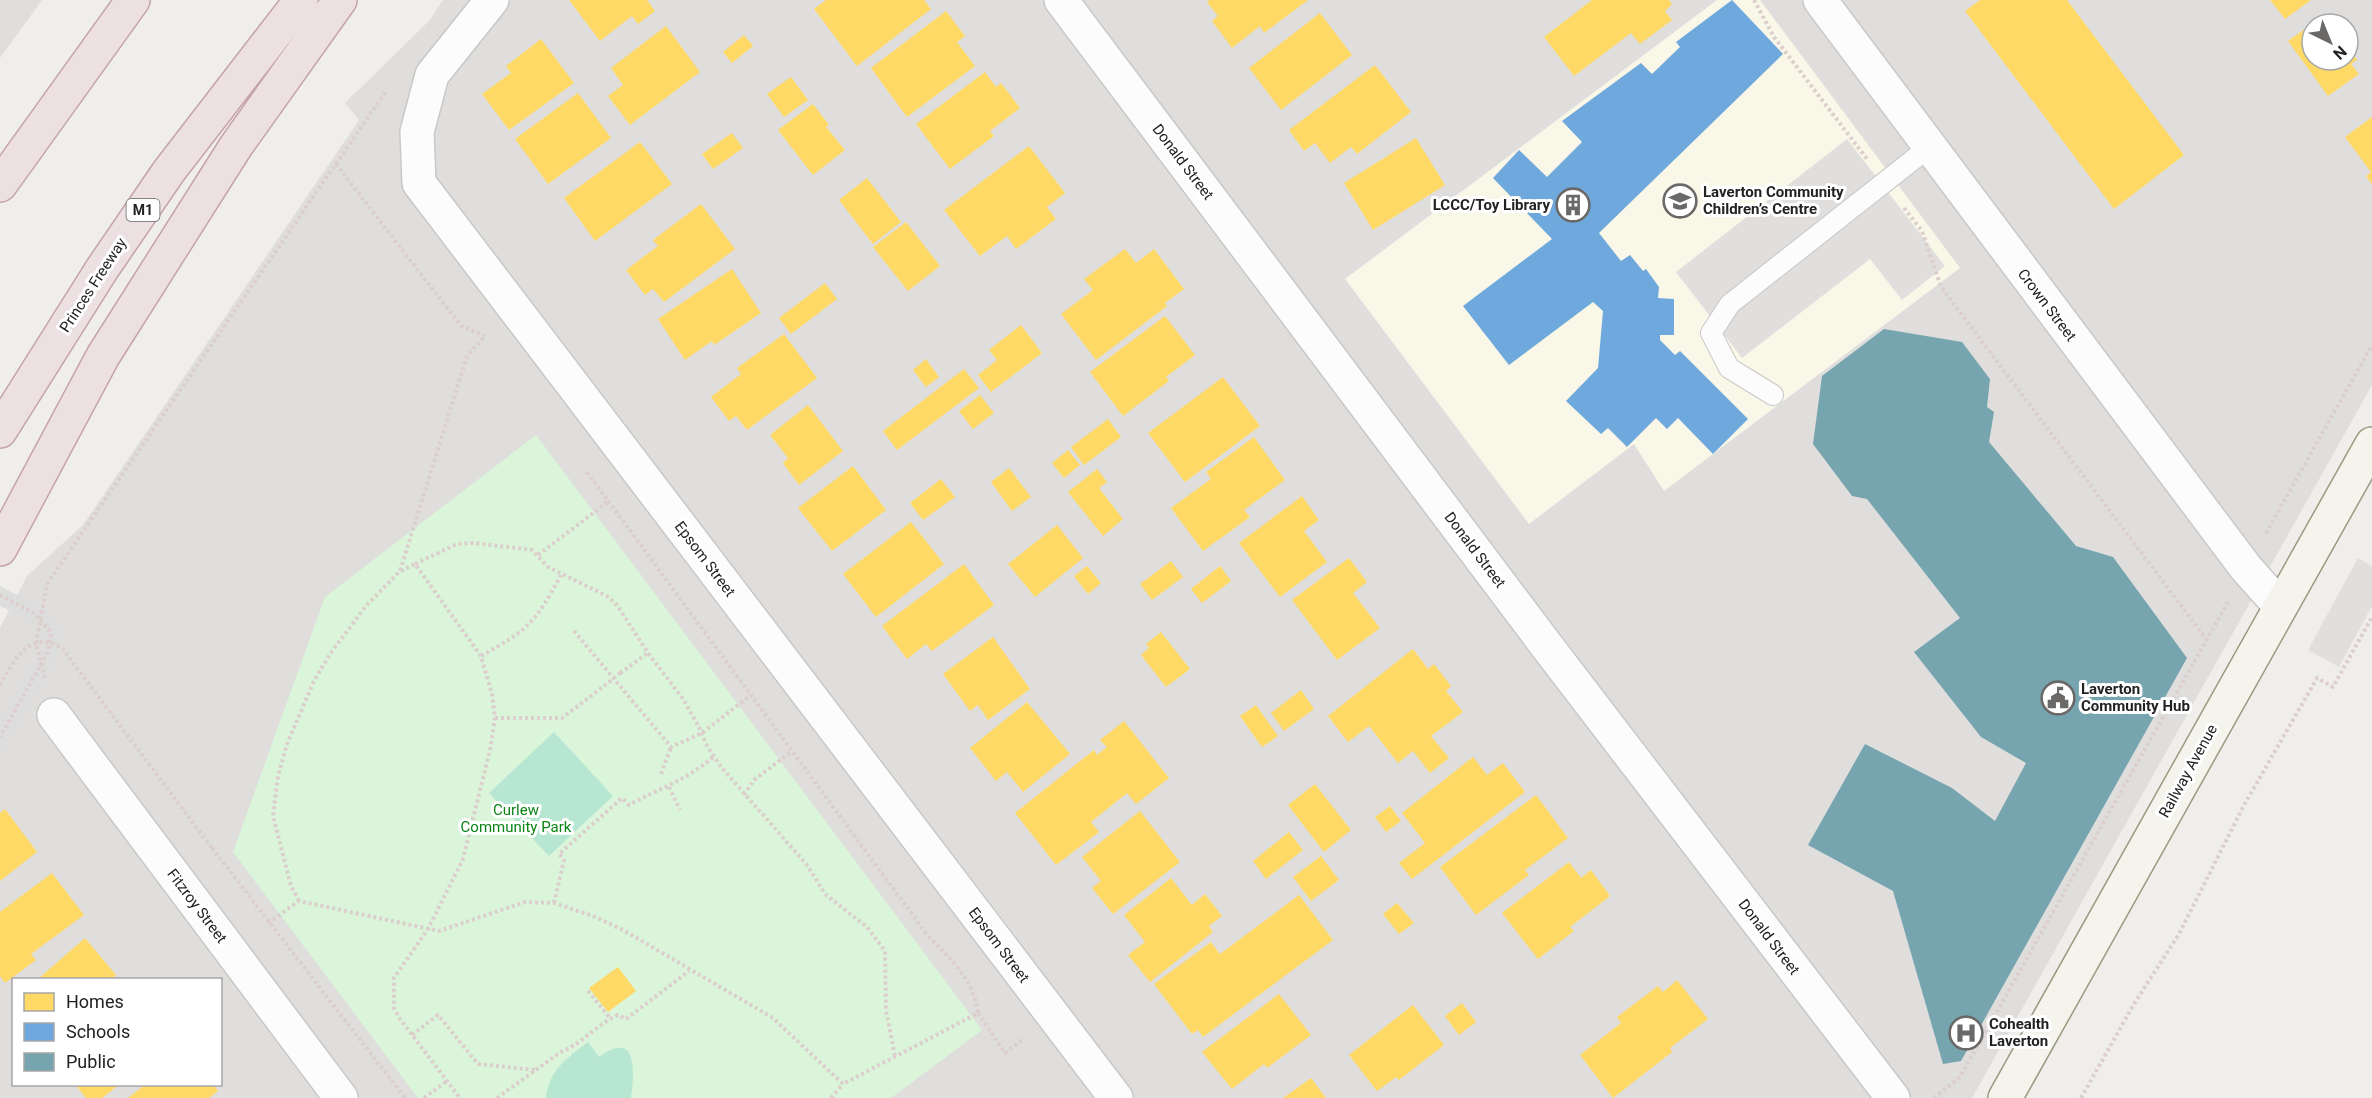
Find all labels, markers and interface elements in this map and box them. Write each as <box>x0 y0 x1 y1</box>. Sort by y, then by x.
north arrow <box>2300 12 2360 72</box>
text: N <box>2329 42 2350 63</box>
street label: Donald Street <box>1149 121 1217 204</box>
school or university icon: Laverton Community Children’s Centre <box>1662 183 1698 219</box>
place label: Laverton Community Children’s Centre <box>1703 183 1844 218</box>
building icon: LCCC/Toy Library <box>1555 187 1591 223</box>
place label: LCCC/Toy Library <box>1433 196 1550 214</box>
road number: M1 <box>126 199 160 221</box>
street label: Princes Freeway <box>56 234 130 336</box>
street label: Crown Street <box>2014 265 2080 345</box>
street label: Donald Street <box>1441 509 1509 592</box>
street label: Epsom Street <box>671 518 739 600</box>
public building icon: Laverton Community Hub <box>2040 680 2076 716</box>
place label: Laverton Community Hub <box>2081 680 2190 715</box>
street label: Railway Avenue <box>2155 721 2221 821</box>
park label: Curlew Community Park <box>461 801 572 836</box>
street label: Fitzroy Street <box>163 865 231 947</box>
street label: Donald Street <box>1735 896 1803 979</box>
street label: Epsom Street <box>965 904 1033 986</box>
legend <box>12 978 222 1086</box>
text: Homes <box>66 991 124 1012</box>
hospital icon: Cohealth Laverton <box>1948 1015 1984 1051</box>
place label: Cohealth Laverton <box>1989 1015 2049 1050</box>
text: Schools <box>66 1021 130 1042</box>
text: Public <box>66 1051 116 1072</box>

